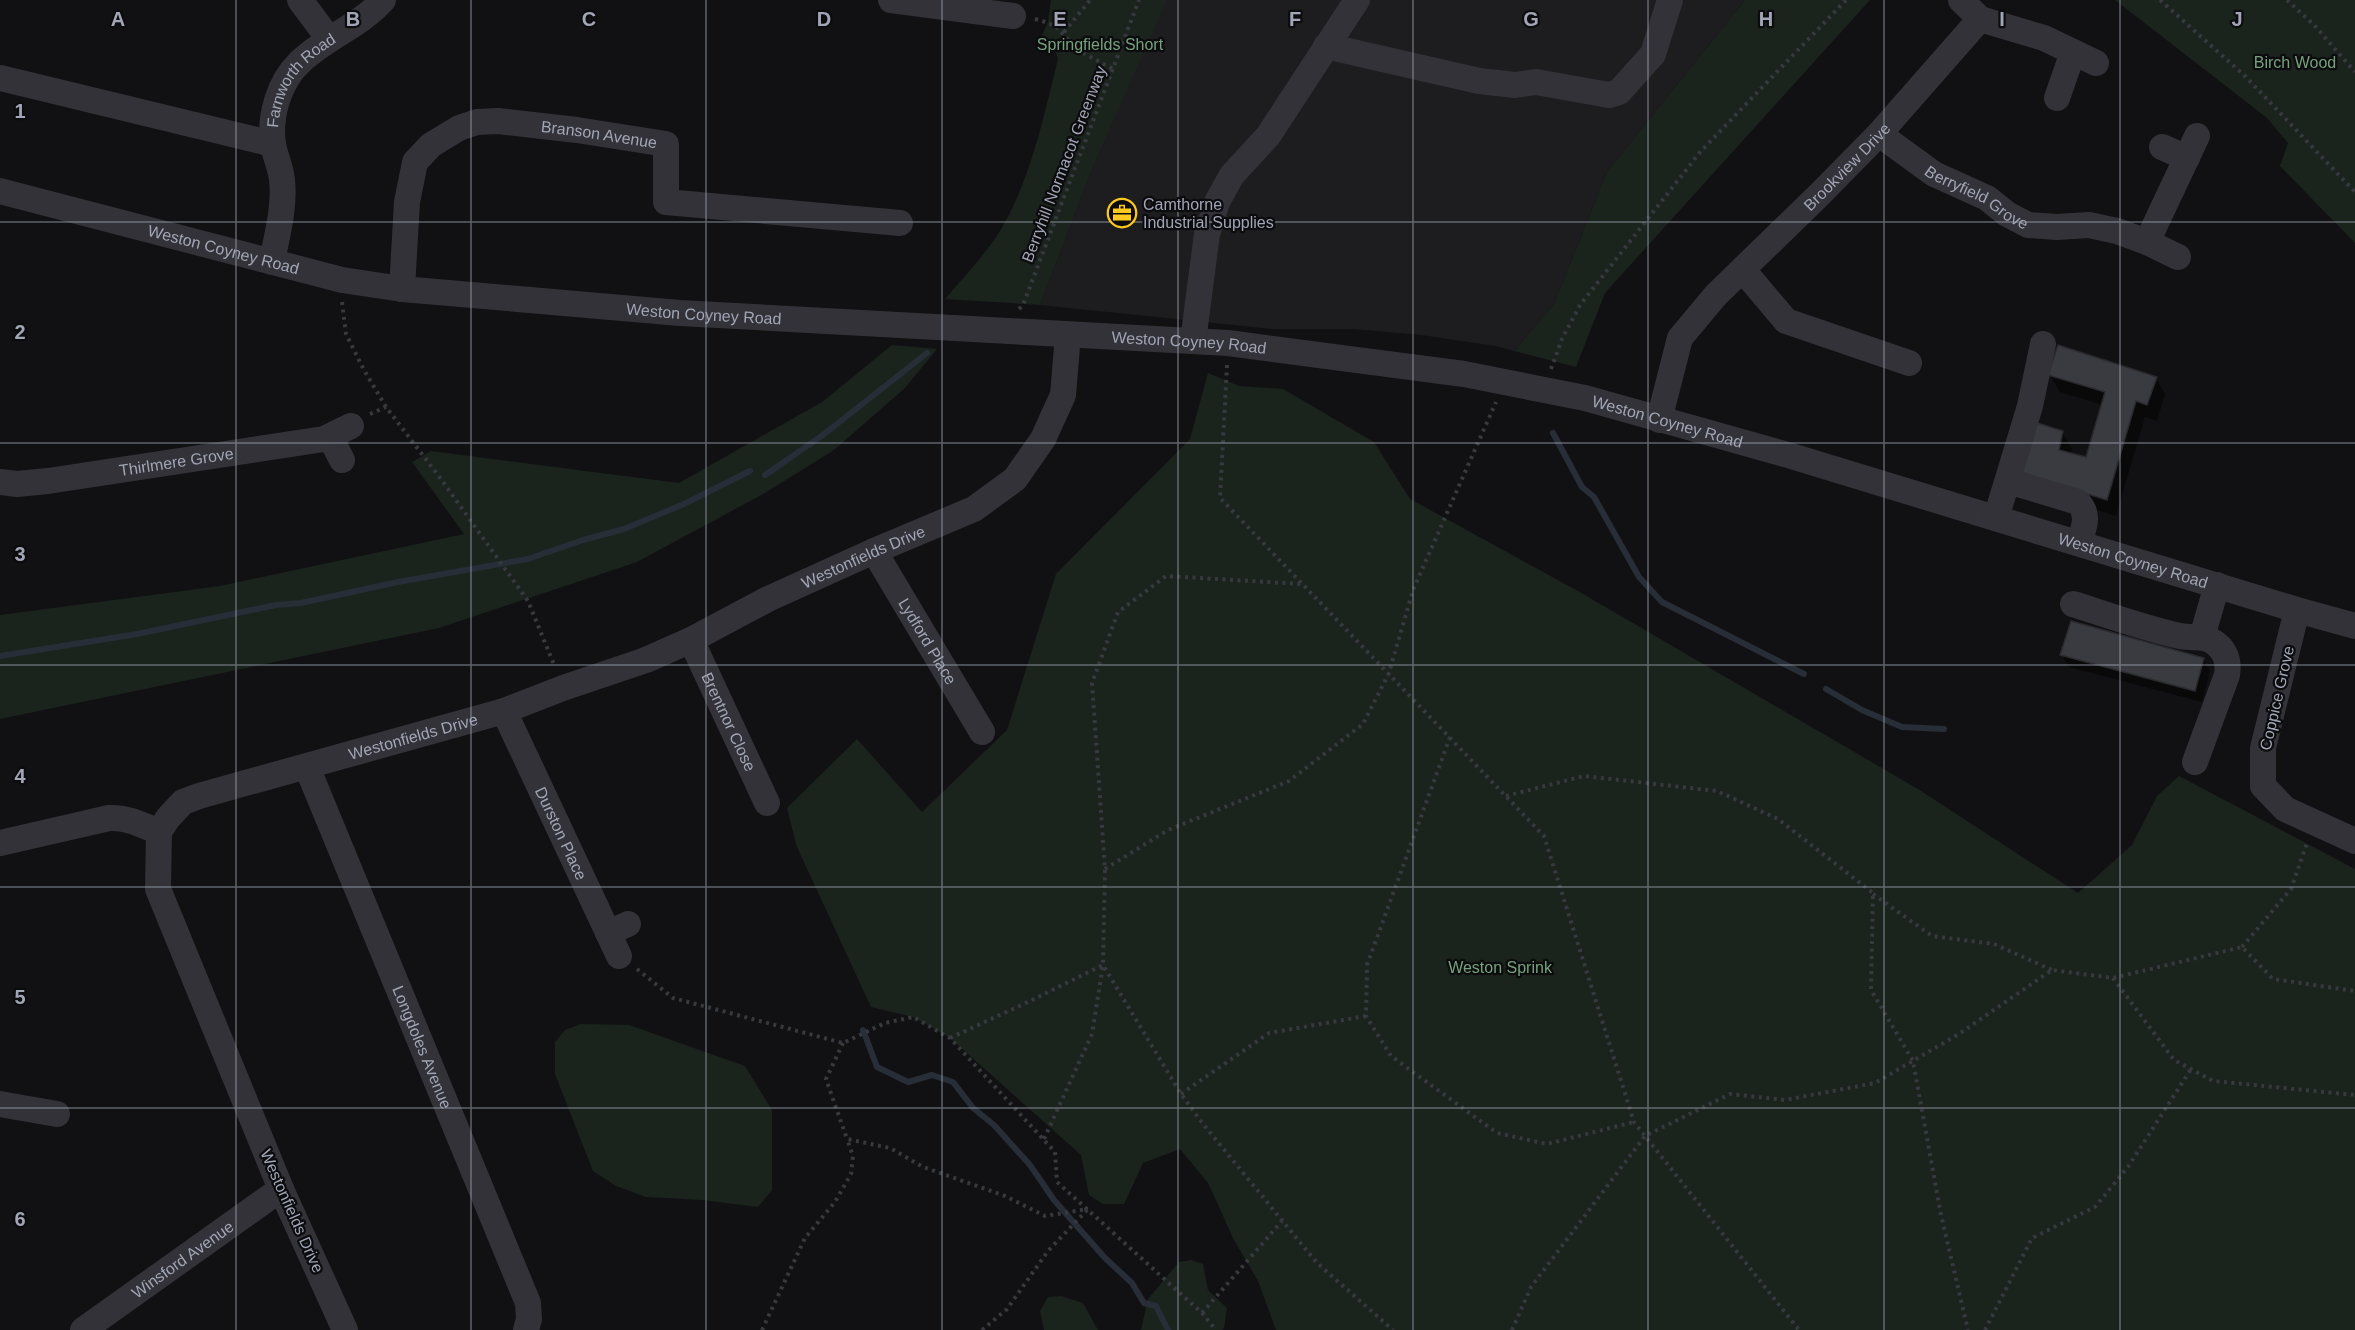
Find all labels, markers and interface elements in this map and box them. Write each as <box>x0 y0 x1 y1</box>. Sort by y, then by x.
text: A <box>111 8 125 30</box>
text: B <box>346 8 360 30</box>
text: C <box>582 8 596 30</box>
text: D <box>817 8 831 30</box>
text: E <box>1053 8 1067 30</box>
text: F <box>1289 8 1301 30</box>
text: G <box>1523 8 1539 30</box>
text: H <box>1759 8 1773 30</box>
text: I <box>1999 8 2005 30</box>
text: J <box>2231 8 2243 30</box>
street label: Farnworth Road <box>264 30 338 128</box>
park label: Springfields Short <box>1037 36 1164 53</box>
park label: Birch Wood <box>2254 54 2336 71</box>
street label: Berryhill Normacot Greenway <box>1019 63 1109 265</box>
text: 1 <box>14 100 26 122</box>
street label: Branson Avenue <box>540 117 658 151</box>
street label: Brookview Drive <box>1800 119 1893 214</box>
street label: Berryfield Grove <box>1922 162 2031 232</box>
place label: Camthorne Industrial Supplies <box>1143 196 1274 231</box>
office icon: Camthorne Industrial Supplies <box>1106 197 1138 229</box>
street label: Weston Coyney Road <box>146 221 301 277</box>
street label: Weston Coyney Road <box>626 300 782 327</box>
text: 2 <box>14 321 26 343</box>
street label: Weston Coyney Road <box>1111 328 1268 356</box>
street label: Weston Coyney Road <box>1590 392 1745 450</box>
street label: Thirlmere Grove <box>118 444 235 479</box>
street label: Westonfields Drive <box>799 522 928 591</box>
street label: Weston Coyney Road <box>2056 529 2210 591</box>
text: 3 <box>14 543 26 565</box>
street label: Lydford Place <box>896 595 960 687</box>
street label: Coppice Grove <box>2257 644 2297 752</box>
street label: Brentnor Close <box>699 670 759 774</box>
street label: Westonfields Drive <box>347 710 480 762</box>
text: 4 <box>14 765 26 787</box>
street label: Durston Place <box>532 784 590 882</box>
park label: Weston Sprink <box>1448 959 1553 976</box>
street label: Longdoles Avenue <box>390 983 455 1111</box>
text: 5 <box>14 986 26 1008</box>
street label: Westonfields Drive <box>257 1147 327 1275</box>
text: 6 <box>14 1208 26 1230</box>
street label: Winsford Avenue <box>128 1217 237 1301</box>

